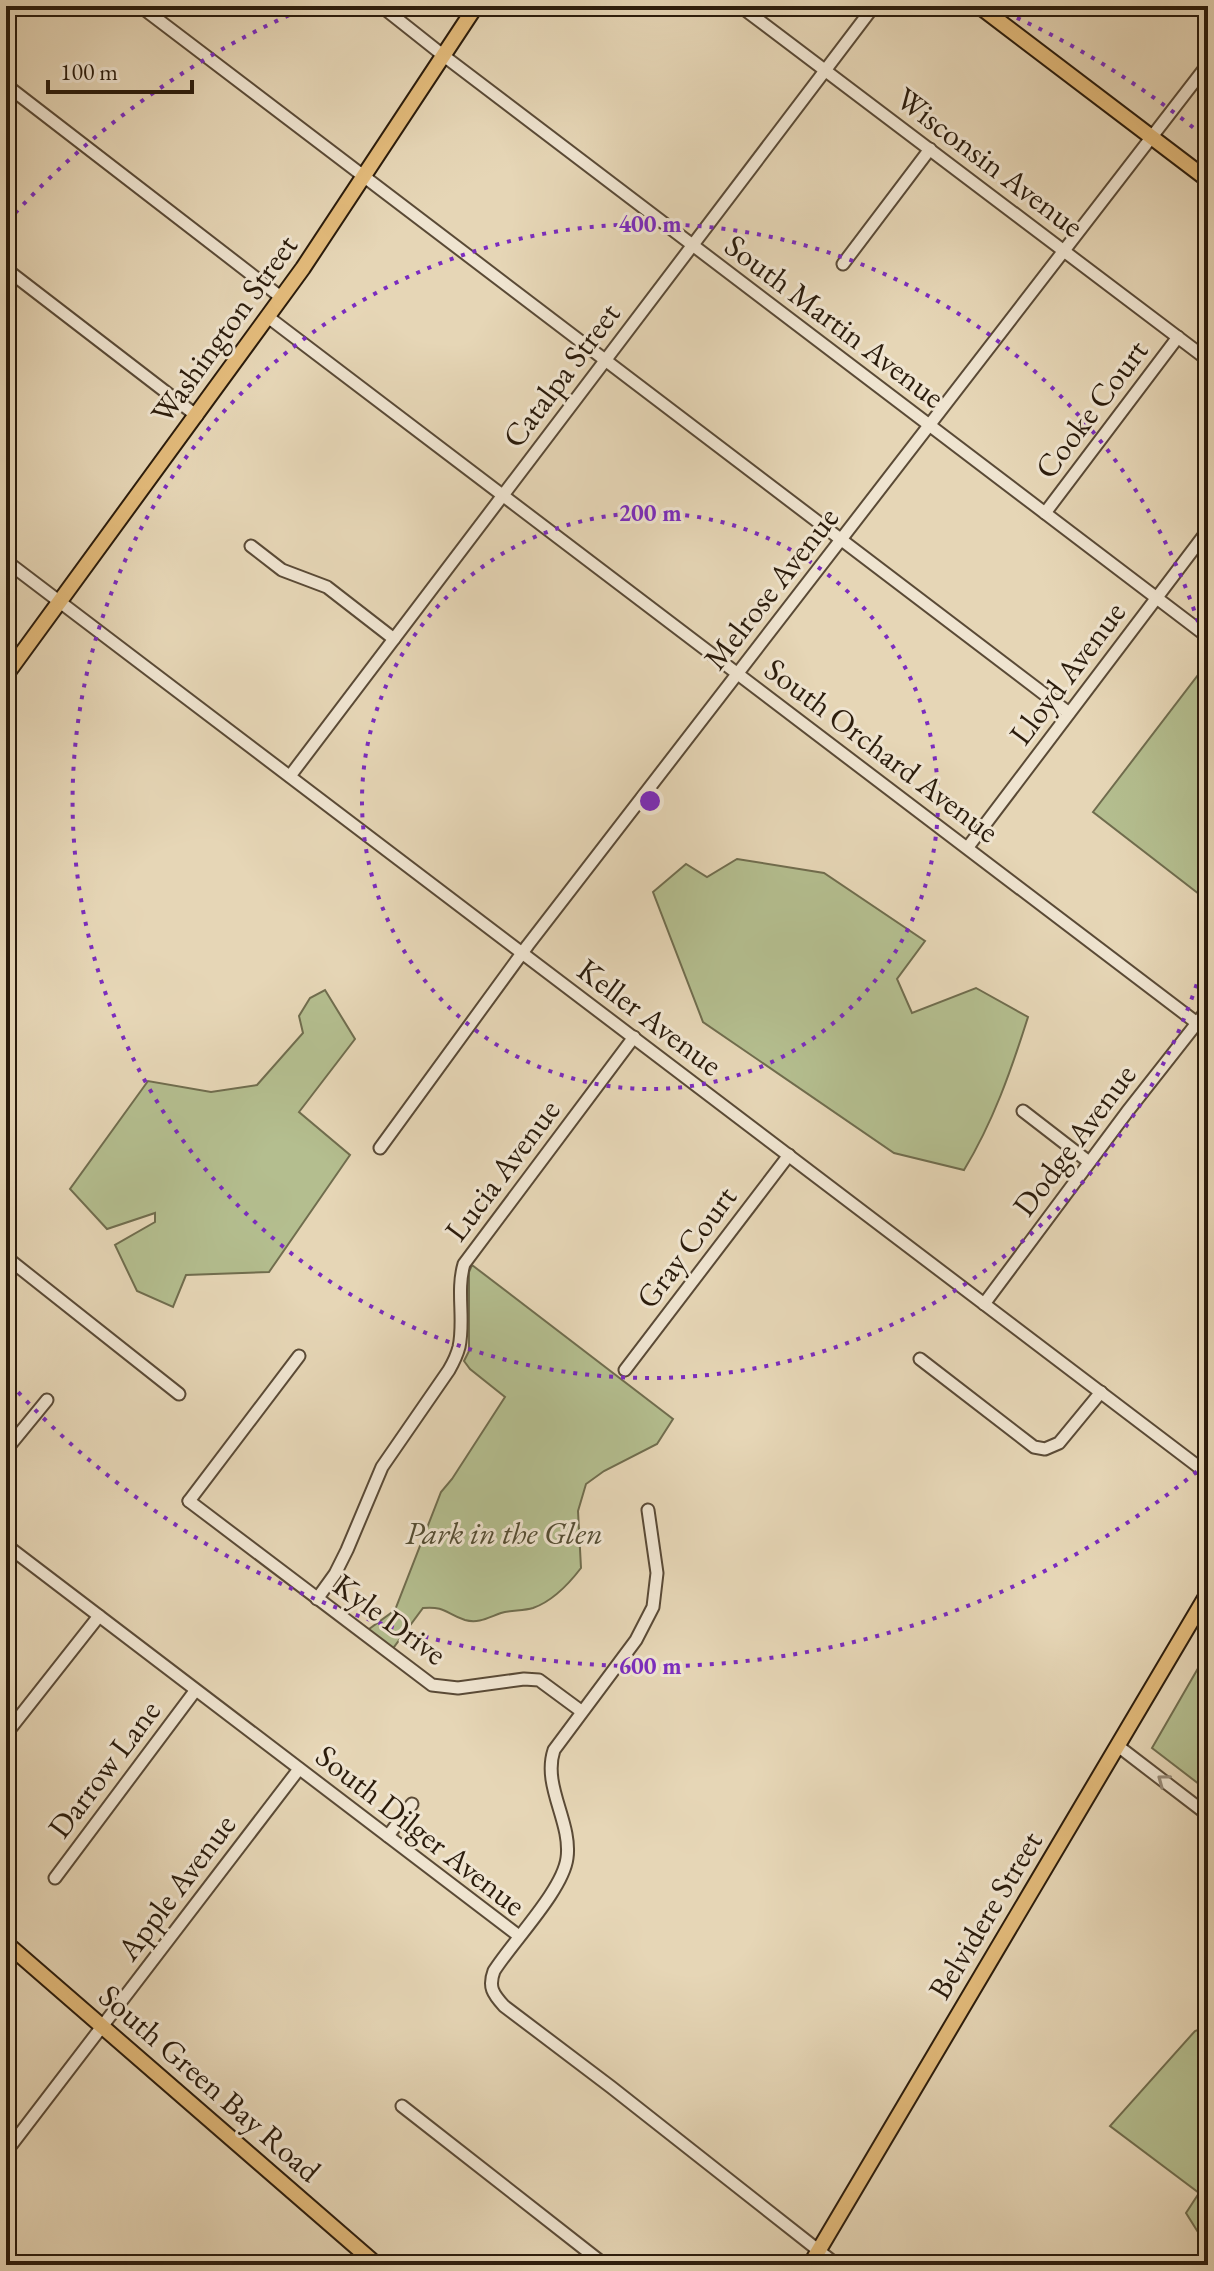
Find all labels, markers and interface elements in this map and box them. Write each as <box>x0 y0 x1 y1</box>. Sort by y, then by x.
scale bar <box>48 44 192 94</box>
text: 100 m <box>60 56 118 87</box>
street label: Wisconsin Avenue <box>887 77 1093 247</box>
text: 400 m <box>618 208 682 239</box>
street label: South Martin Avenue <box>716 224 954 418</box>
street label: Washington Street <box>141 226 307 432</box>
street label: Catalpa Street <box>493 294 629 456</box>
street label: Cooke Court <box>1025 331 1157 487</box>
text: 200 m <box>618 497 682 528</box>
street label: Melrose Avenue <box>694 498 848 678</box>
street label: Lloyd Avenue <box>999 593 1135 753</box>
street label: South Orchard Avenue <box>756 648 1008 852</box>
centre of rings <box>636 787 664 815</box>
street label: Keller Avenue <box>569 949 731 1085</box>
street label: Dodge Avenue <box>1003 1055 1145 1225</box>
street label: Lucia Avenue <box>435 1091 569 1249</box>
street label: Gray Court <box>626 1177 746 1317</box>
park label: Park in the Glen <box>405 1512 603 1554</box>
street label: Kyle Drive <box>325 1564 455 1674</box>
text: 600 m <box>618 1650 682 1681</box>
street label: Darrow Lane <box>38 1691 170 1847</box>
street label: South Dilger Avenue <box>307 1735 535 1925</box>
one-way arrow <box>1157 1776 1172 1790</box>
street label: Apple Avenue <box>106 1805 245 1970</box>
street label: Belvidere Street <box>918 1823 1052 2007</box>
street label: South Green Bay Road <box>90 1975 330 2192</box>

